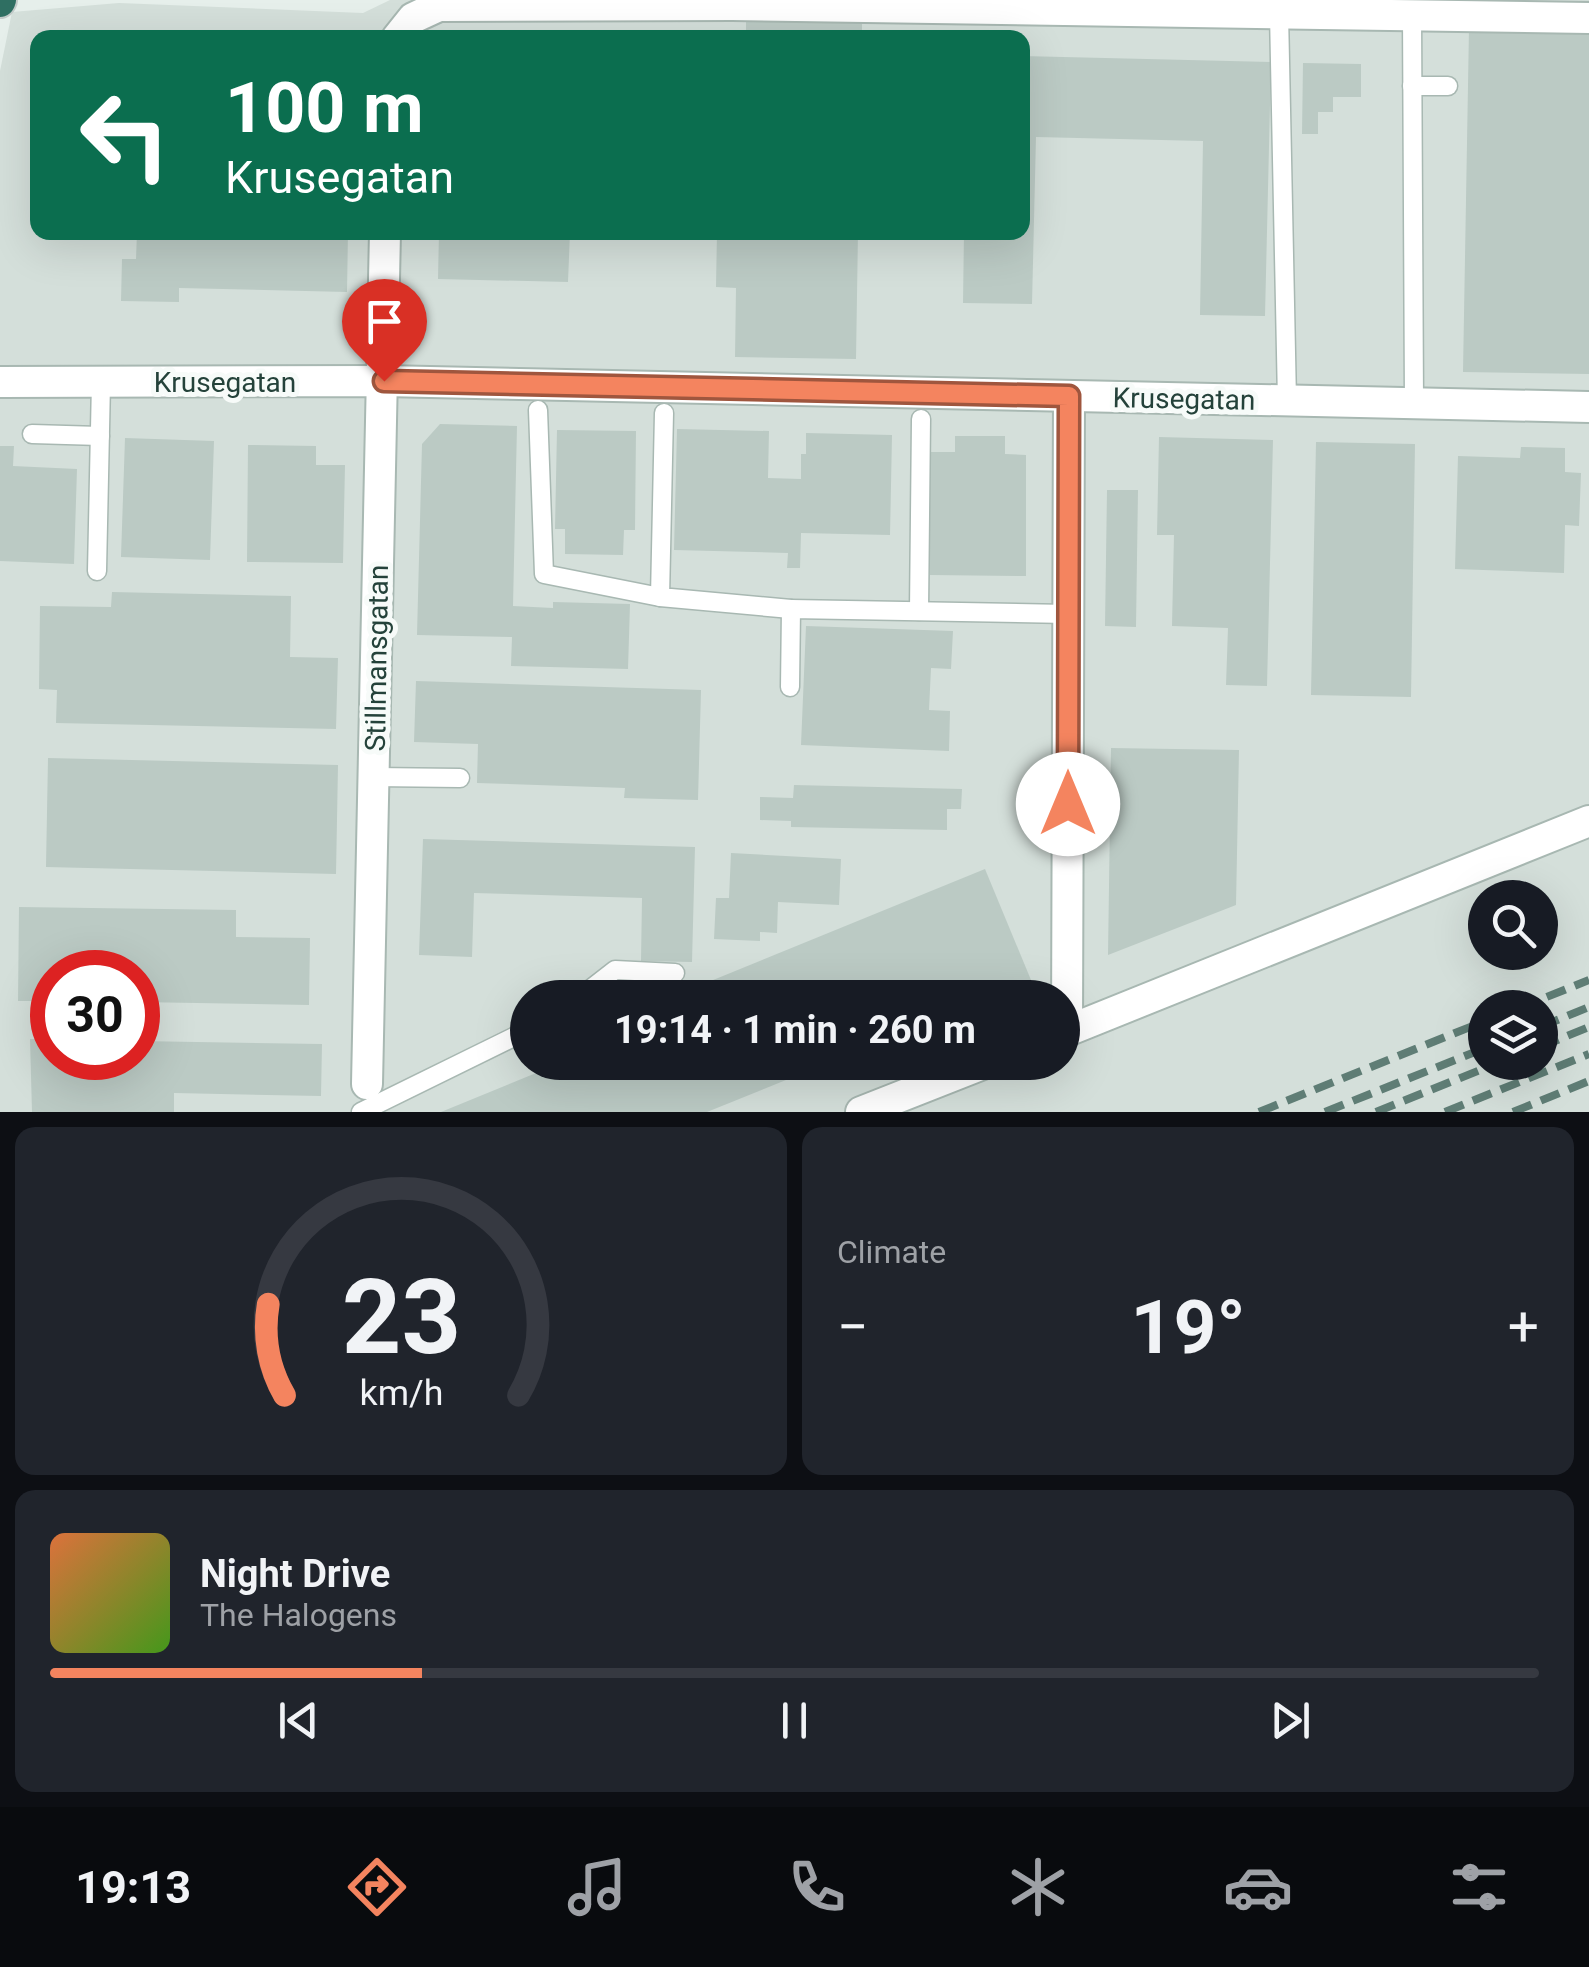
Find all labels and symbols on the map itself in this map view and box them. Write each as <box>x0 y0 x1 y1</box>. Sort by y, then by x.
pin <box>342 279 427 382</box>
street label: Krusegatan <box>154 366 296 399</box>
street label: Krusegatan <box>1112 381 1256 417</box>
street label: Stillmansgatan <box>359 564 395 752</box>
position arrow <box>1016 752 1120 856</box>
speed limit sign: 30 <box>30 950 160 1080</box>

